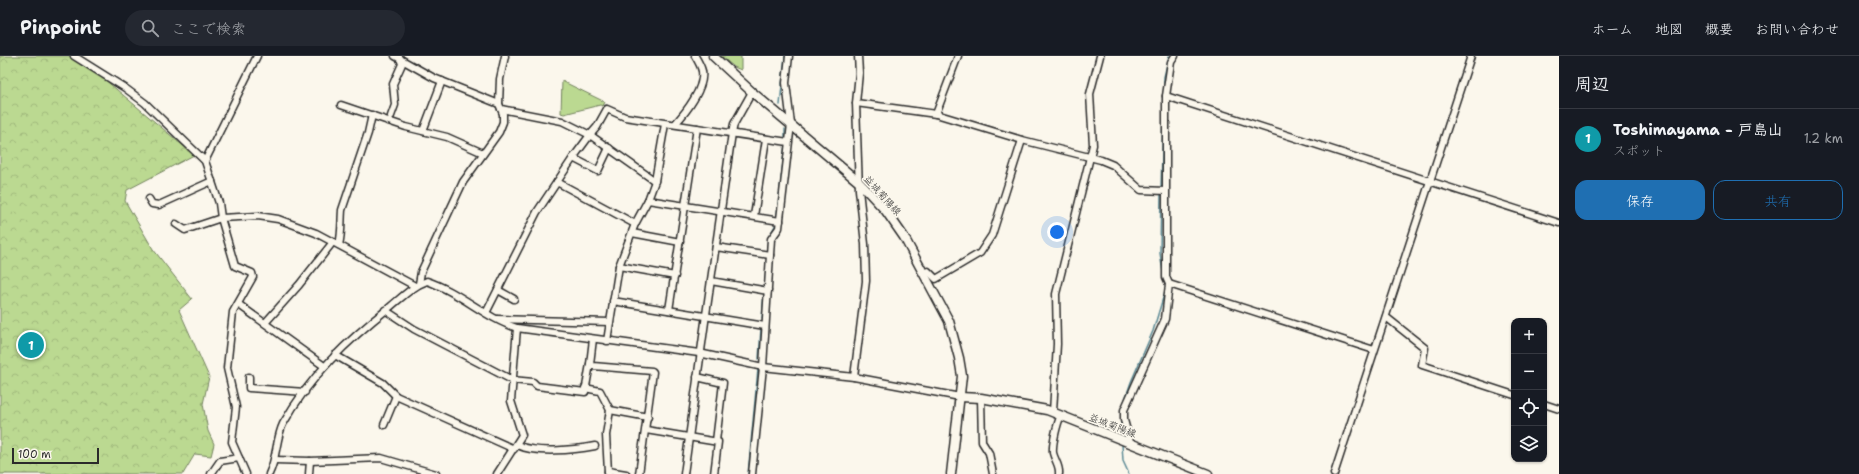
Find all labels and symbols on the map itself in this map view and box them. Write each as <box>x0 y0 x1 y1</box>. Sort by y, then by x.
street label: 益城菊陽線 <box>861 172 904 218</box>
your location <box>1047 222 1067 242</box>
pin: 1 <box>18 330 44 360</box>
street label: 益城菊陽線 <box>1087 410 1138 440</box>
scale bar <box>12 446 99 465</box>

